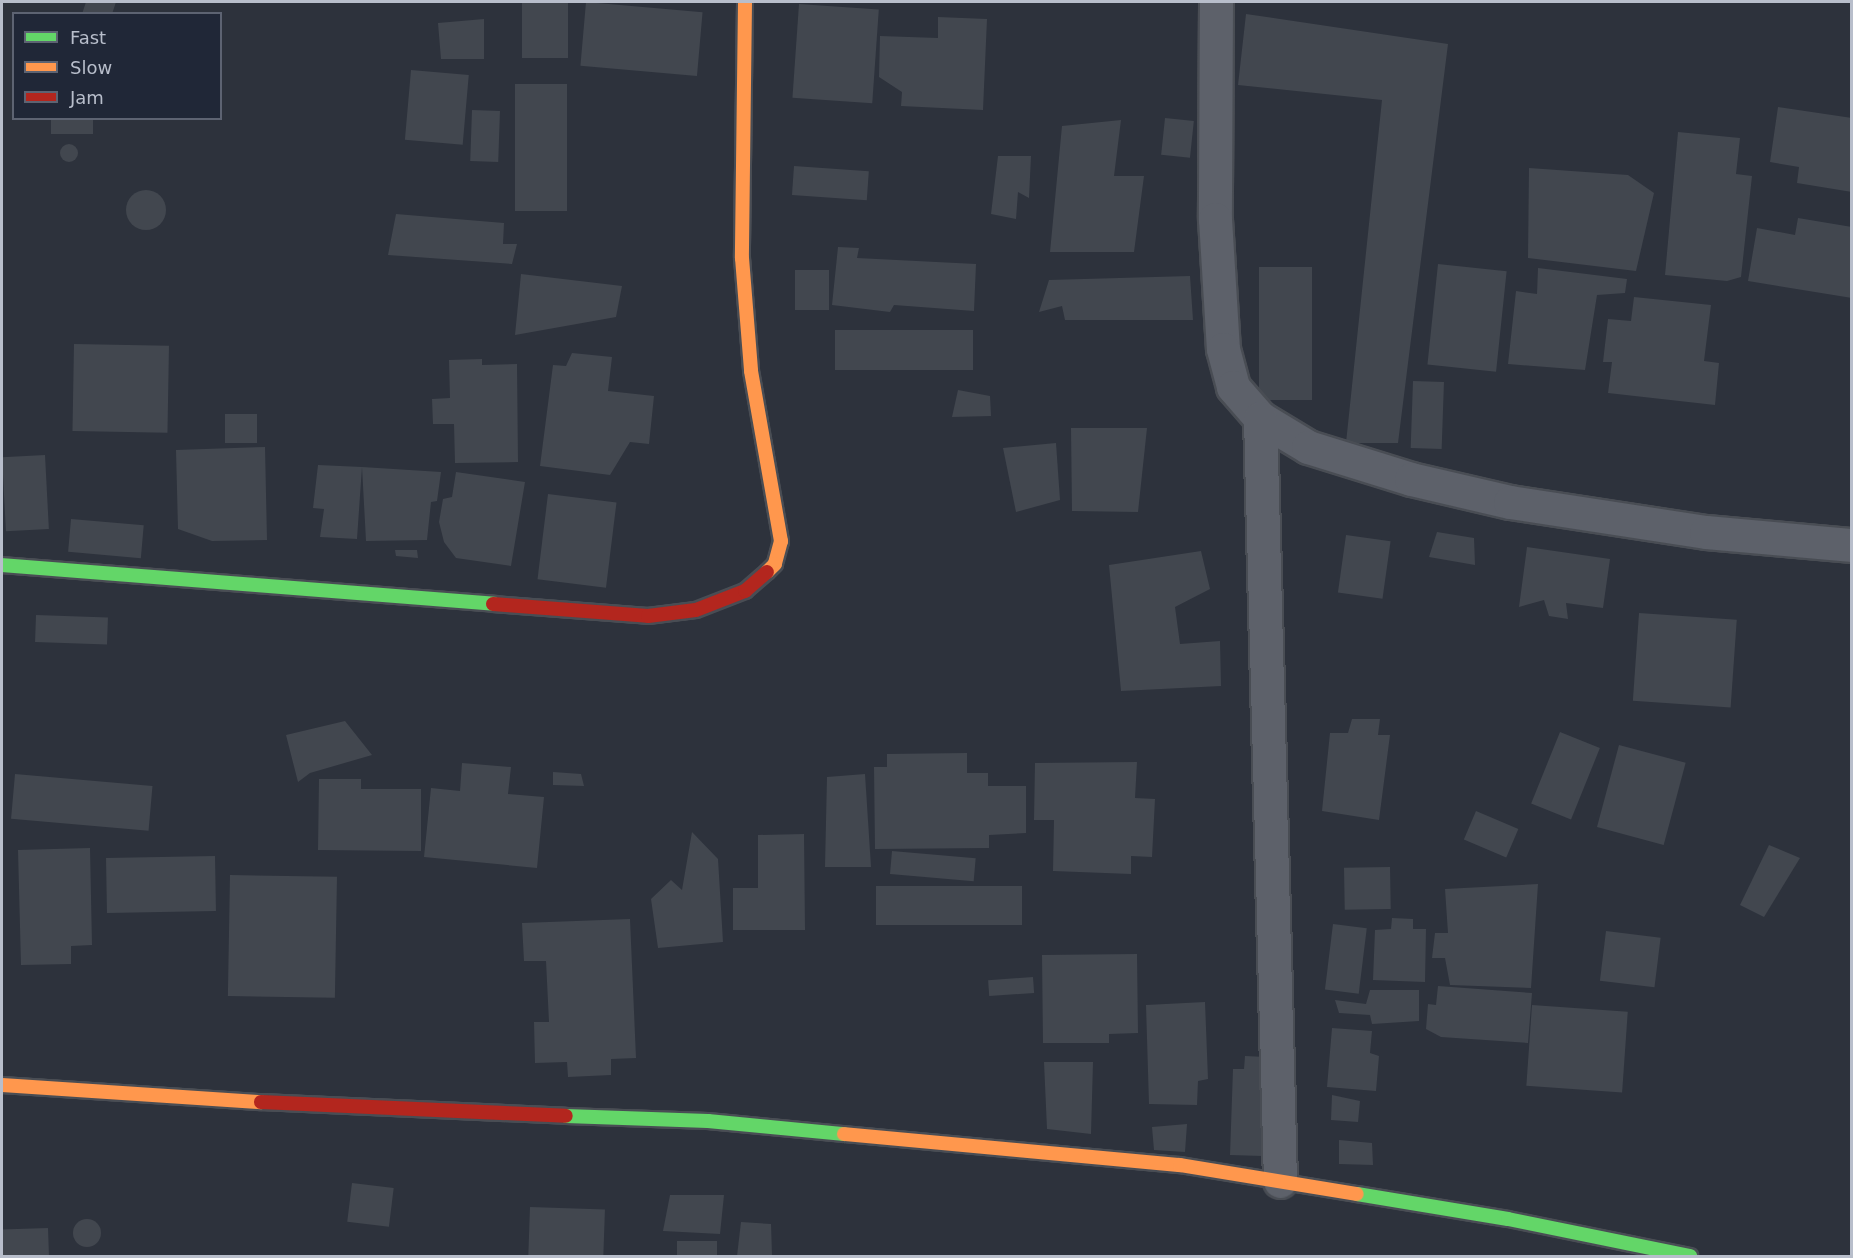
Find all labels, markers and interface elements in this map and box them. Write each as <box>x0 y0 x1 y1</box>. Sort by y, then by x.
legend <box>12 12 222 120</box>
text: Fast <box>70 27 106 48</box>
text: Slow <box>70 57 112 78</box>
text: Jam <box>70 87 104 108</box>

